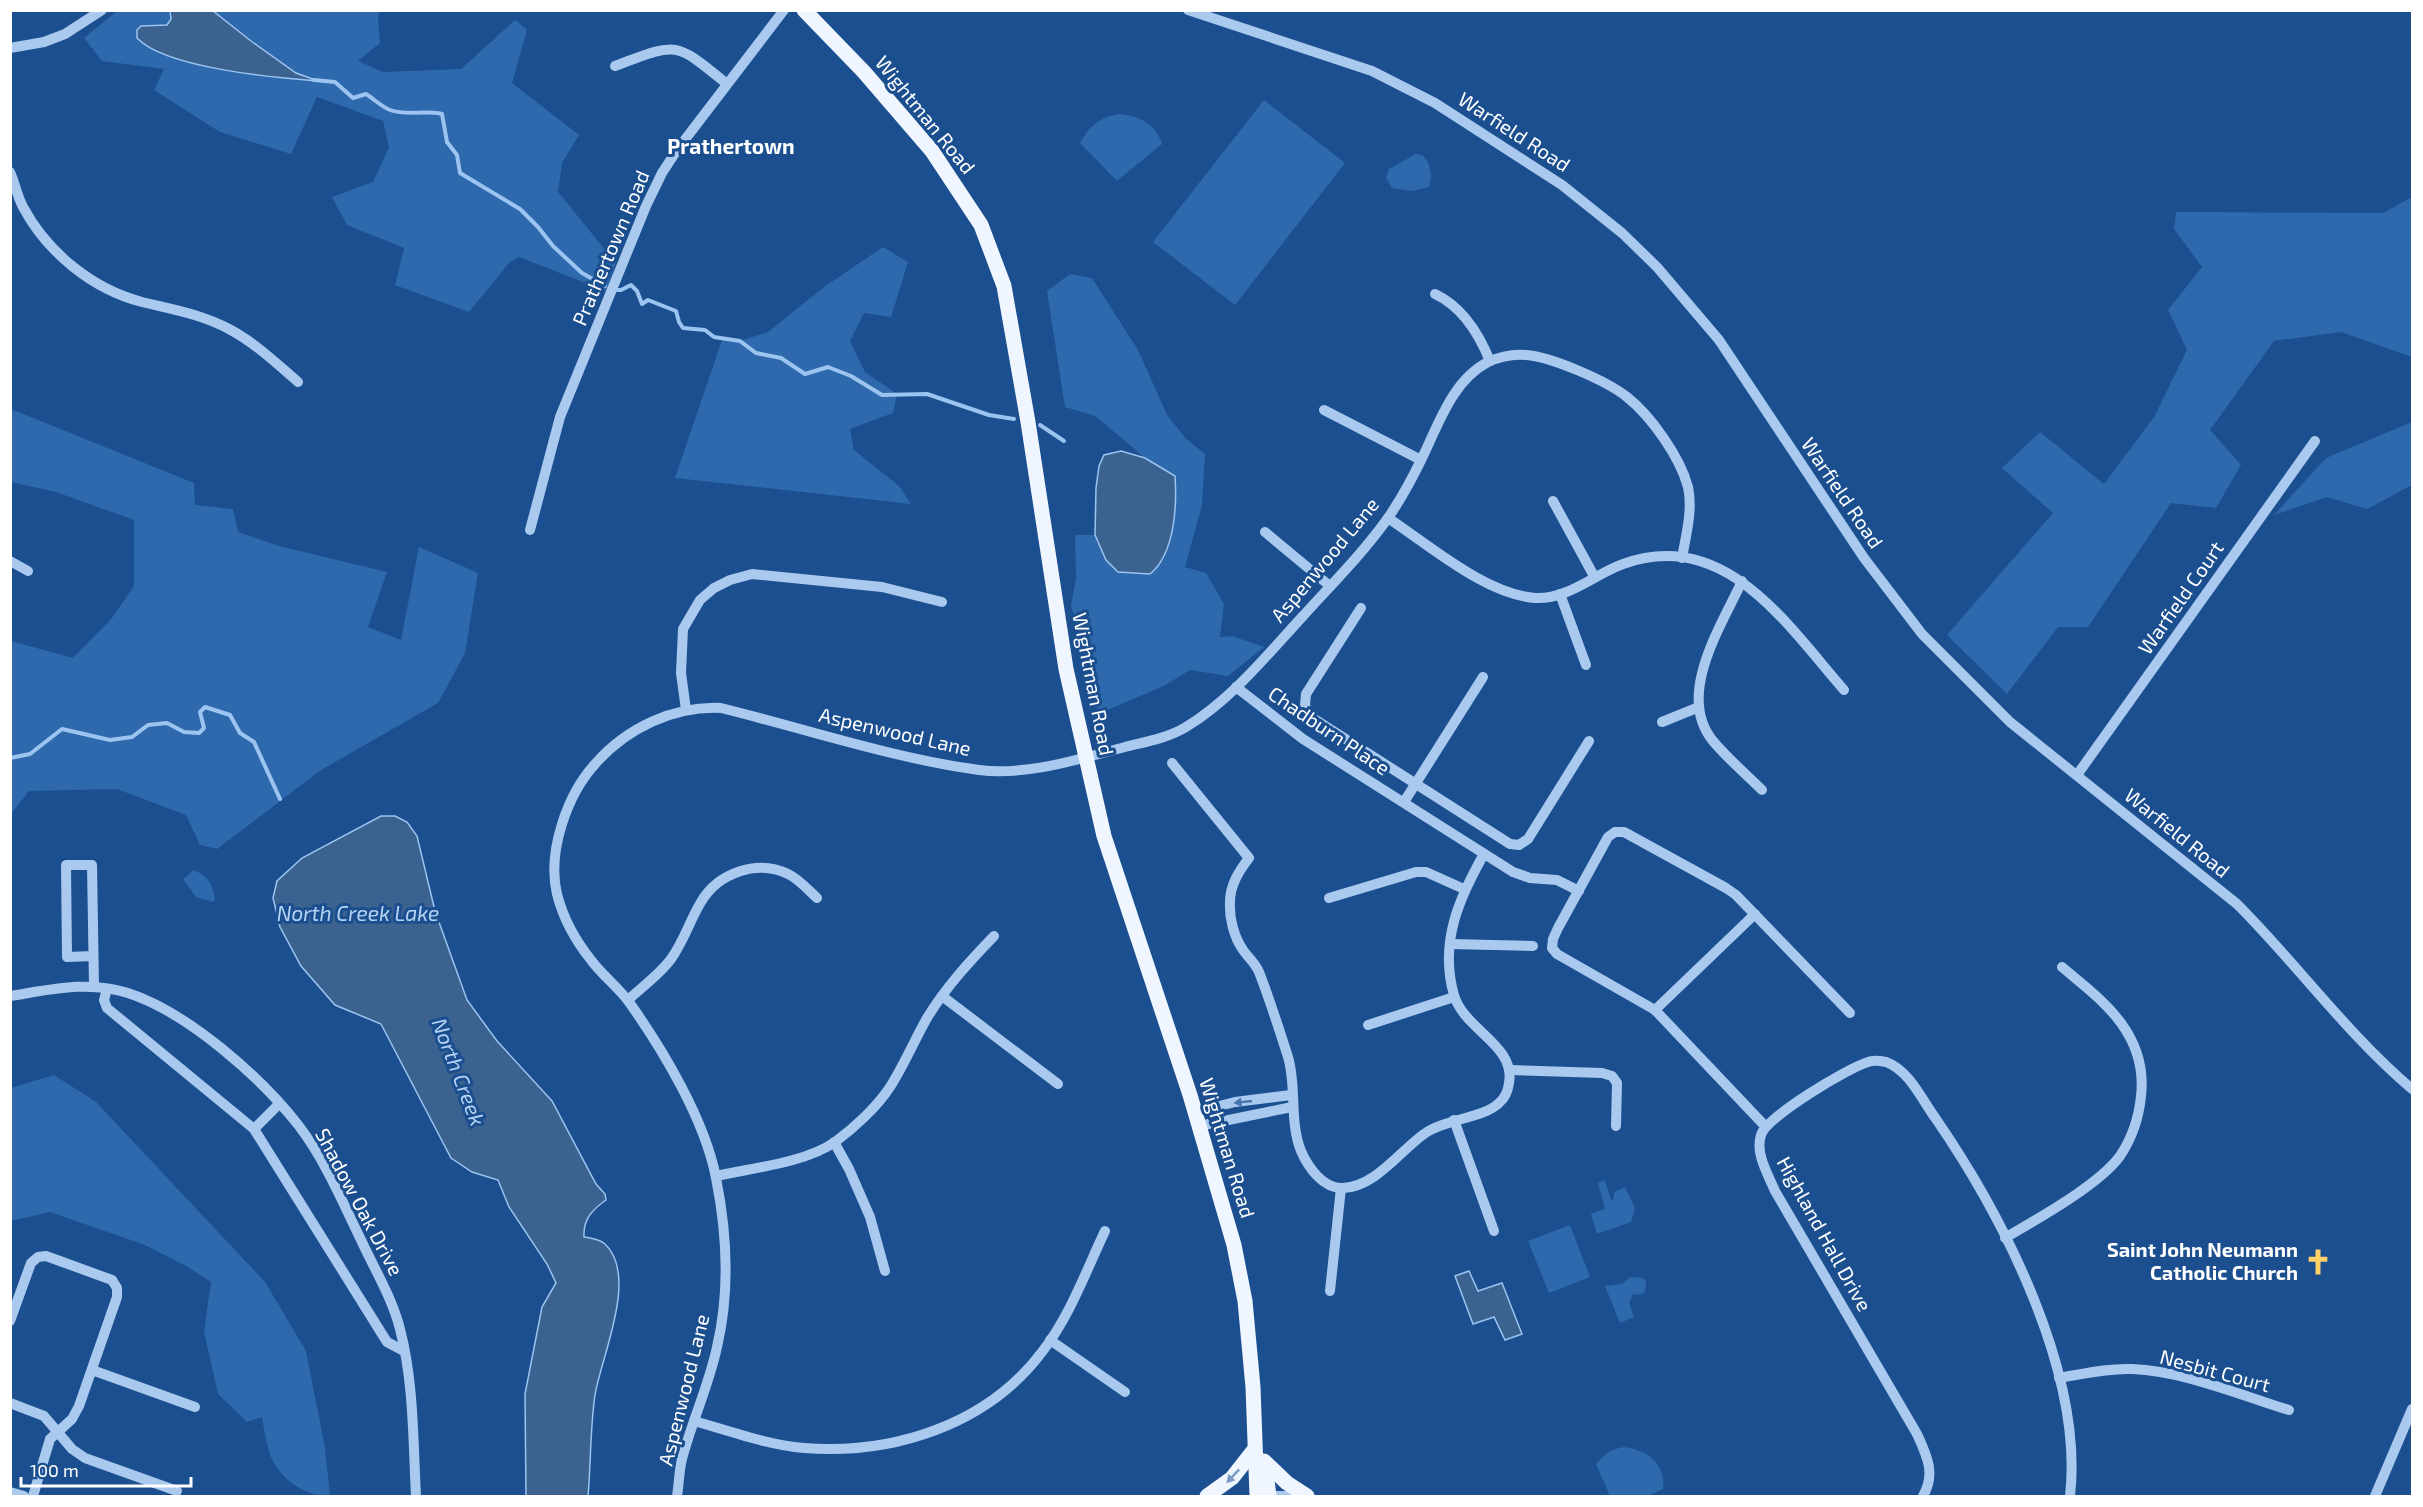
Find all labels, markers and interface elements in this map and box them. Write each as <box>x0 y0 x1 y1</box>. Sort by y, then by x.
street label: Wightman Road <box>871 50 981 178</box>
street label: Warfield Road <box>1454 86 1575 176</box>
district label: Prathertown <box>667 133 795 158</box>
street label: Prathertown Road <box>567 166 654 329</box>
street label: Warfield Road <box>1797 432 1889 552</box>
street label: Aspenwood Lane <box>1265 492 1383 627</box>
street label: Warfield Court <box>2132 536 2228 658</box>
street label: Wightman Road <box>1068 610 1120 757</box>
street label: Chadburn Place <box>1264 681 1395 780</box>
street label: Aspenwood Lane <box>817 702 974 760</box>
street label: Warfield Road <box>2120 782 2235 882</box>
water label: North Creek Lake <box>277 900 439 925</box>
water label: North Creek <box>427 1014 491 1129</box>
street label: Wightman Road <box>1195 1075 1261 1221</box>
one-way arrow <box>1233 1097 1252 1107</box>
street label: Shadow Oak Drive <box>311 1124 409 1279</box>
street label: Highland Hall Drive <box>1772 1152 1877 1315</box>
place label: Saint John Neumann Catholic Church <box>2107 1237 2298 1284</box>
church icon: Saint John Neumann Catholic Church <box>2303 1247 2333 1277</box>
street label: Aspenwood Lane <box>653 1312 713 1468</box>
street label: Nesbit Court <box>2157 1344 2273 1396</box>
scale bar <box>21 1450 190 1488</box>
text: 100 m <box>30 1459 79 1481</box>
one-way arrow <box>1226 1468 1240 1483</box>

